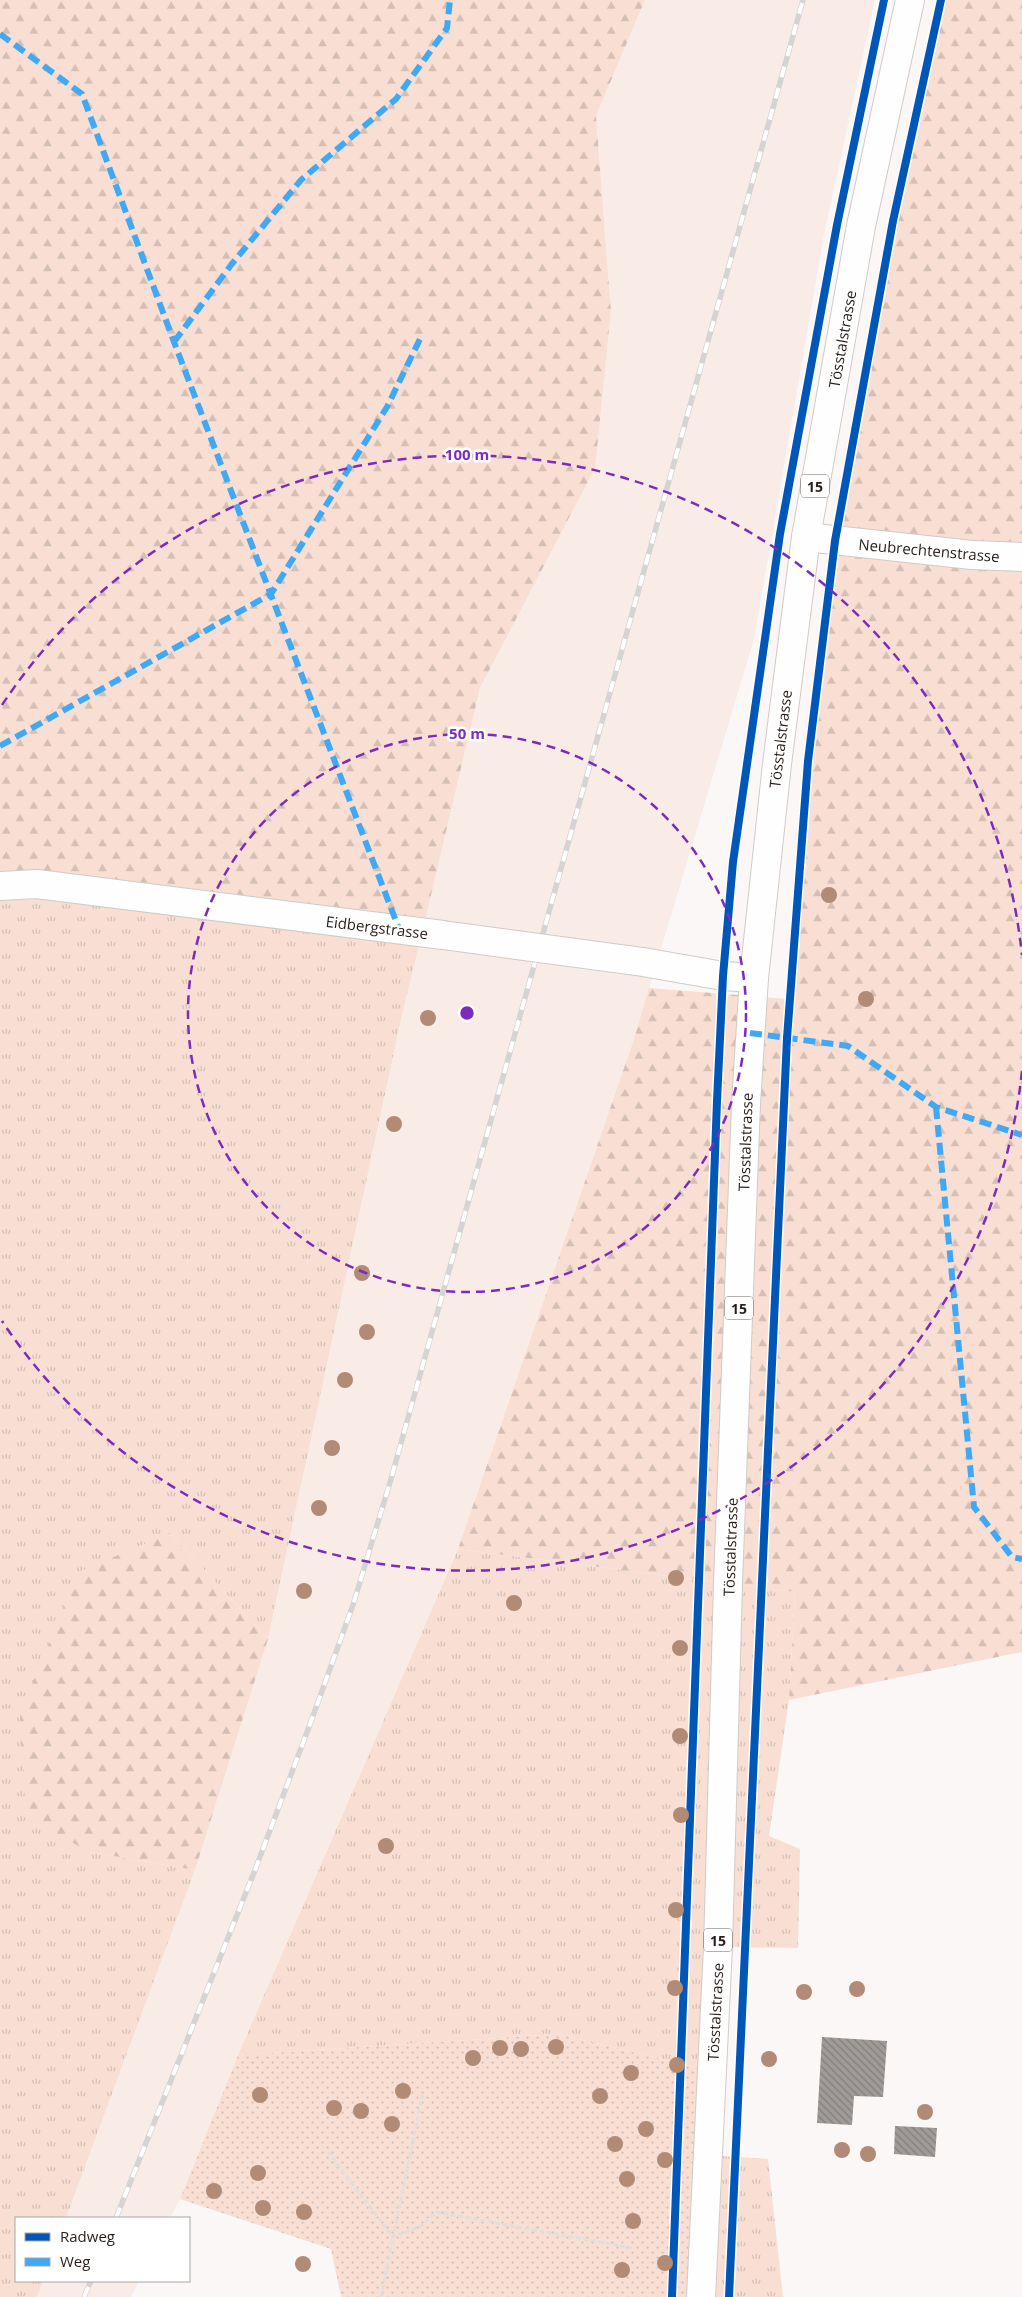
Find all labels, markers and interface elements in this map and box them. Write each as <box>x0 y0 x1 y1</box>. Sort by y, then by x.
street label: Tösstalstrasse <box>824 289 860 389</box>
text: 100 m <box>445 444 489 464</box>
road number: 15 <box>801 474 829 498</box>
street label: Neubrechtenstrasse <box>858 534 1000 566</box>
street label: Tösstalstrasse <box>764 689 796 789</box>
text: 50 m <box>449 723 485 743</box>
street label: Eidbergstrasse <box>325 911 429 943</box>
centre of rings <box>458 1004 476 1022</box>
street label: Tösstalstrasse <box>733 1092 757 1192</box>
road number: 15 <box>725 1296 753 1320</box>
street label: Tösstalstrasse <box>718 1497 742 1597</box>
road number: 15 <box>704 1928 732 1952</box>
street label: Tösstalstrasse <box>702 1962 728 2062</box>
legend <box>15 2217 190 2282</box>
text: Radweg <box>60 2226 115 2246</box>
text: Weg <box>60 2251 90 2271</box>

